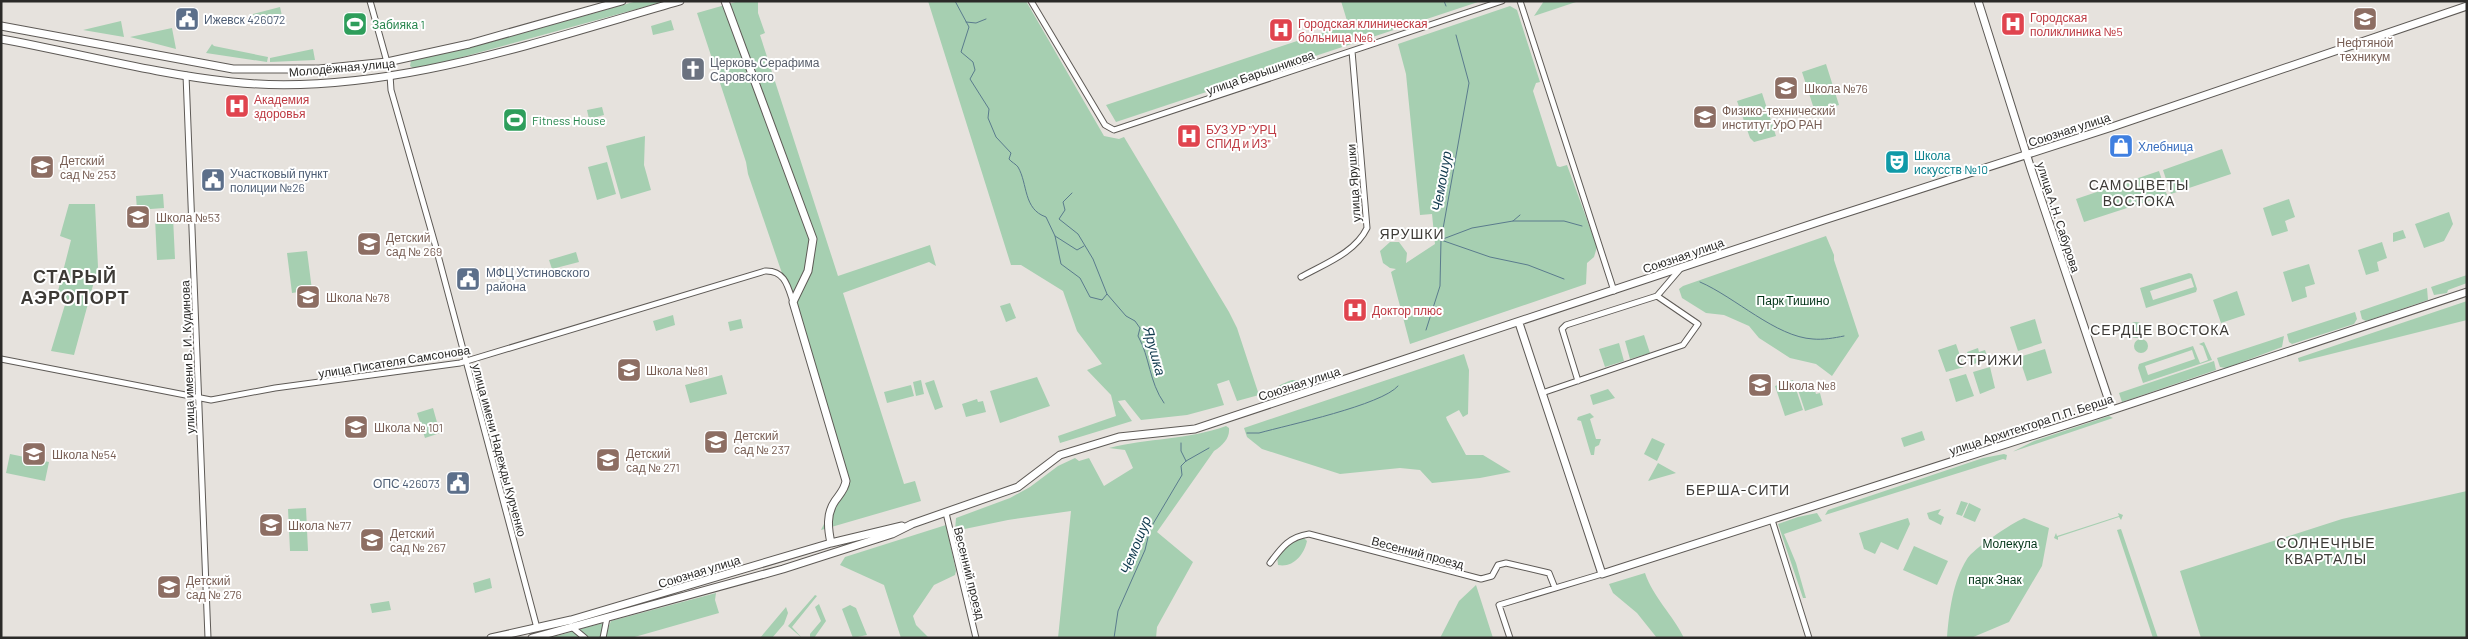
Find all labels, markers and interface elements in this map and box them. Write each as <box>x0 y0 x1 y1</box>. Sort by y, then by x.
public building icon: Ижевск 426072 <box>174 6 200 32</box>
school or university icon: Нефтяной техникум <box>2352 6 2378 32</box>
place label: Городская поликлиника №5 <box>2030 10 2123 38</box>
sports icon: Забияка 1 <box>342 11 368 37</box>
hospital icon: Городская поликлиника №5 <box>2000 11 2026 37</box>
place label: Ижевск 426072 <box>204 12 285 26</box>
place label: Городская клиническая больница №6. <box>1298 16 1428 45</box>
place label: Забияка 1 <box>372 17 425 31</box>
hospital icon: Городская клиническая больница №6. <box>1268 17 1294 43</box>
place label: Нефтяной техникум <box>2337 35 2393 64</box>
street label: улица Барышникова <box>1204 47 1316 98</box>
street label: Молодёжная улица <box>288 55 396 80</box>
place label: Церковь Серафима Саровского <box>710 55 820 84</box>
church icon: Церковь Серафима Саровского <box>680 56 706 82</box>
school or university icon: Школа №76 <box>1773 75 1799 101</box>
place label: Школа №76 <box>1804 81 1868 95</box>
place label: Академия здоровья <box>254 92 309 121</box>
hospital icon: Академия здоровья <box>224 93 250 119</box>
place label: Физико-технический институт УрО РАН <box>1722 103 1836 132</box>
school or university icon: Физико-технический институт УрО РАН <box>1692 104 1718 130</box>
sports icon: Fitness House <box>502 107 528 133</box>
street label: Союзная улица <box>2026 109 2112 150</box>
place label: Fitness House <box>532 113 606 127</box>
place label: БУЗ УР "УРЦ СПИД и ИЗ" <box>1206 122 1276 151</box>
hospital icon: БУЗ УР "УРЦ СПИД и ИЗ" <box>1176 123 1202 149</box>
shop icon: Хлебница <box>2108 133 2134 159</box>
place label: Хлебница <box>2138 139 2194 154</box>
street label: улица Ярушки <box>1343 143 1364 222</box>
place label: Школа искусств №10 <box>1914 148 1988 177</box>
water label: Чемошур <box>1427 149 1455 212</box>
theatre icon: Школа искусств №10 <box>1884 149 1910 175</box>
place label: Детский сад № 253 <box>60 153 116 182</box>
school or university icon: Детский сад № 253 <box>29 154 55 180</box>
street label: улица А.Н. Сабурова <box>2034 160 2084 275</box>
place label: Участковый пункт полиции №26 <box>230 166 329 195</box>
public building icon: Участковый пункт полиции №26 <box>200 167 226 193</box>
district label: САМОЦВЕТЫ ВОСТОКА <box>2089 176 2189 209</box>
school or university icon: Школа №53 <box>125 204 151 230</box>
place label: Школа №53 <box>156 210 220 224</box>
district label: ЯРУШКИ <box>1379 225 1445 242</box>
place label: Детский сад № 269 <box>386 230 442 259</box>
school or university icon: Детский сад № 269 <box>356 231 382 257</box>
street label: Союзная улица <box>1641 234 1726 276</box>
district label: СТАРЫЙ АЭРОПОРТ <box>21 265 129 308</box>
place label: МФЦ Устиновского района <box>486 265 590 294</box>
public building icon: МФЦ Устиновского района <box>455 266 481 292</box>
street label: улица имени В. И. Кудинова <box>177 280 198 434</box>
school or university icon: Школа №78 <box>295 284 321 310</box>
place label: Школа №78 <box>326 290 390 304</box>
park label: Парк Тишино <box>1757 293 1830 308</box>
hospital icon: Доктор плюс <box>1342 297 1368 323</box>
place label: Доктор плюс <box>1372 303 1442 318</box>
district label: СЕРДЦЕ ВОСТОКА <box>2090 321 2230 338</box>
water label: Ярушка <box>1140 324 1170 377</box>
street label: улица Писателя Самсонова <box>317 342 471 381</box>
district label: СТРИЖИ <box>1957 351 2023 368</box>
school or university icon: Школа №81 <box>616 357 642 383</box>
street label: улица имени Надежды Курченко <box>469 362 530 539</box>
place label: Школа №81 <box>646 363 708 377</box>
street label: Союзная улица <box>1256 363 1342 404</box>
school or university icon: Школа №8 <box>1747 372 1773 398</box>
place label: Школа №8 <box>1778 378 1836 392</box>
street label: улица Архитектора П.П. Берша <box>1947 391 2115 458</box>
school or university icon: Школа № 101 <box>343 414 369 440</box>
place label: Школа № 101 <box>374 420 443 434</box>
place label: Детский сад № 237 <box>734 428 790 457</box>
school or university icon: Детский сад № 237 <box>703 429 729 455</box>
school or university icon: Школа №54 <box>21 441 47 467</box>
place label: Детский сад № 271 <box>626 446 680 475</box>
place label: Школа №54 <box>52 447 117 461</box>
school or university icon: Детский сад № 271 <box>595 447 621 473</box>
public building icon: ОПС 426073 <box>445 470 471 496</box>
place label: ОПС 426073 <box>373 476 440 490</box>
district label: БЕРША-СИТИ <box>1686 481 1790 498</box>
school or university icon: Школа №77 <box>258 512 284 538</box>
water label: Чемошур <box>1116 513 1154 576</box>
place label: Школа №77 <box>288 518 351 532</box>
street label: Весенний проезд <box>951 525 988 621</box>
place label: Детский сад № 267 <box>390 526 446 555</box>
school or university icon: Детский сад № 267 <box>359 527 385 553</box>
street label: Весенний проезд <box>1370 533 1466 572</box>
district label: СОЛНЕЧНЫЕ КВАРТАЛЫ <box>2276 534 2376 567</box>
park label: Молекула <box>1982 536 2038 551</box>
street label: Союзная улица <box>656 552 742 591</box>
park label: парк Знак <box>1968 572 2022 587</box>
place label: Детский сад № 276 <box>186 573 242 602</box>
school or university icon: Детский сад № 276 <box>156 574 182 600</box>

